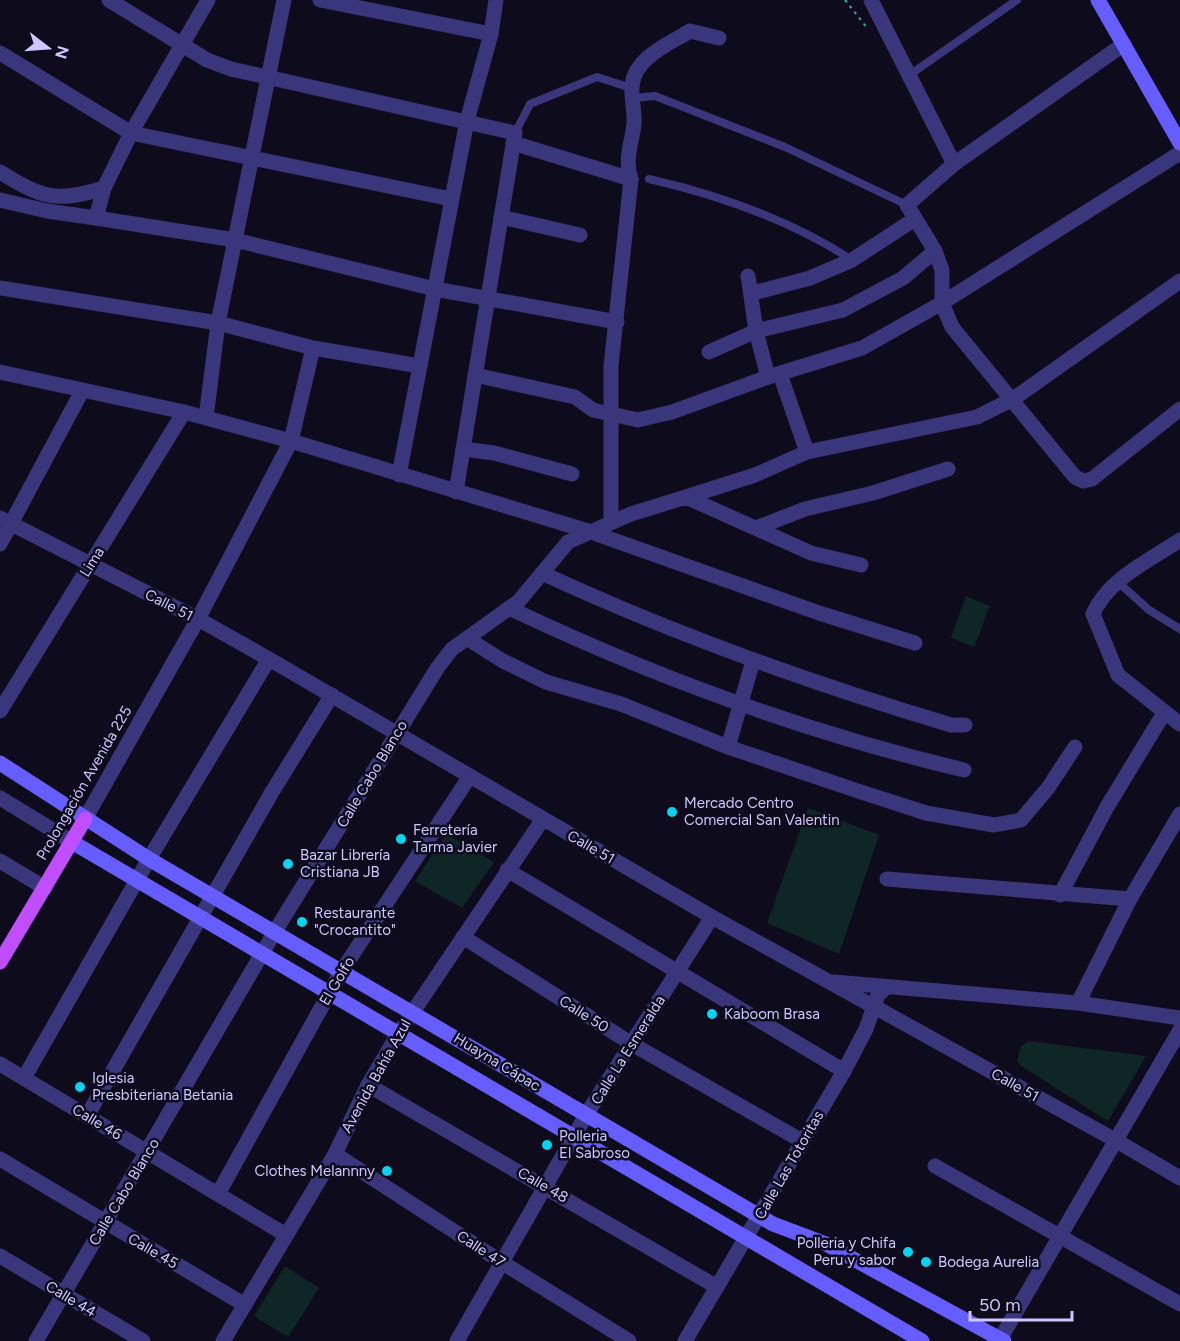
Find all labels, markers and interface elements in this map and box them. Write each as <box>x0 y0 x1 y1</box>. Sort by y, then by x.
north arrow <box>18 18 78 78</box>
text: N <box>51 44 73 61</box>
street label: Lima <box>76 544 108 580</box>
street label: Calle 51 <box>142 585 196 625</box>
street label: Prolongación Avenida 225 <box>33 703 135 863</box>
street label: Calle Cabo Blanco <box>333 717 411 831</box>
place label: Mercado Centro Comercial San Valentin <box>684 794 840 829</box>
marker: Mercado Centro Comercial San Valentin <box>665 805 679 819</box>
place label: Ferretería Tarma Javier <box>413 821 497 856</box>
street label: Calle 51 <box>564 826 618 868</box>
marker: Ferretería Tarma Javier <box>394 832 408 846</box>
place label: Bazar Librería Cristiana JB <box>300 846 390 881</box>
marker: Bazar Librería Cristiana JB <box>281 857 295 871</box>
place label: Restaurante "Crocantito" <box>314 904 396 939</box>
marker: Restaurante "Crocantito" <box>295 915 309 929</box>
street label: El Golfo <box>316 953 359 1009</box>
street label: Calle 50 <box>556 992 612 1036</box>
street label: Calle La Esmeralda <box>587 992 669 1108</box>
place label: Kaboom Brasa <box>724 1005 820 1023</box>
marker: Kaboom Brasa <box>705 1007 719 1021</box>
street label: Avenida Bahía Azul <box>337 1016 415 1136</box>
street label: Huayna Cápac <box>450 1029 544 1095</box>
street label: Calle 51 <box>988 1065 1042 1105</box>
place label: Iglesia Presbiteriana Betania <box>92 1069 233 1104</box>
marker: Iglesia Presbiteriana Betania <box>73 1080 87 1094</box>
street label: Calle 46 <box>69 1100 126 1144</box>
street label: Calle Las Totoritas <box>751 1108 827 1222</box>
place label: Polleria El Sabroso <box>559 1127 630 1162</box>
street label: Calle Cabo Blanco <box>85 1135 163 1249</box>
marker: Polleria El Sabroso <box>540 1138 554 1152</box>
place label: Clothes Melannny <box>255 1162 375 1180</box>
street label: Calle 48 <box>514 1163 572 1207</box>
marker: Clothes Melannny <box>380 1164 394 1178</box>
street label: Calle 47 <box>453 1227 509 1271</box>
street label: Calle 45 <box>125 1229 181 1273</box>
place label: Polleria y Chifa Peru y sabor <box>797 1234 896 1269</box>
marker: Polleria y Chifa Peru y sabor <box>901 1245 915 1259</box>
place label: Bodega Aurelia <box>938 1253 1039 1271</box>
marker: Bodega Aurelia <box>919 1255 933 1269</box>
street label: Calle 44 <box>43 1277 99 1321</box>
scale bar <box>970 1284 1072 1322</box>
text: 50 m <box>979 1294 1021 1316</box>

